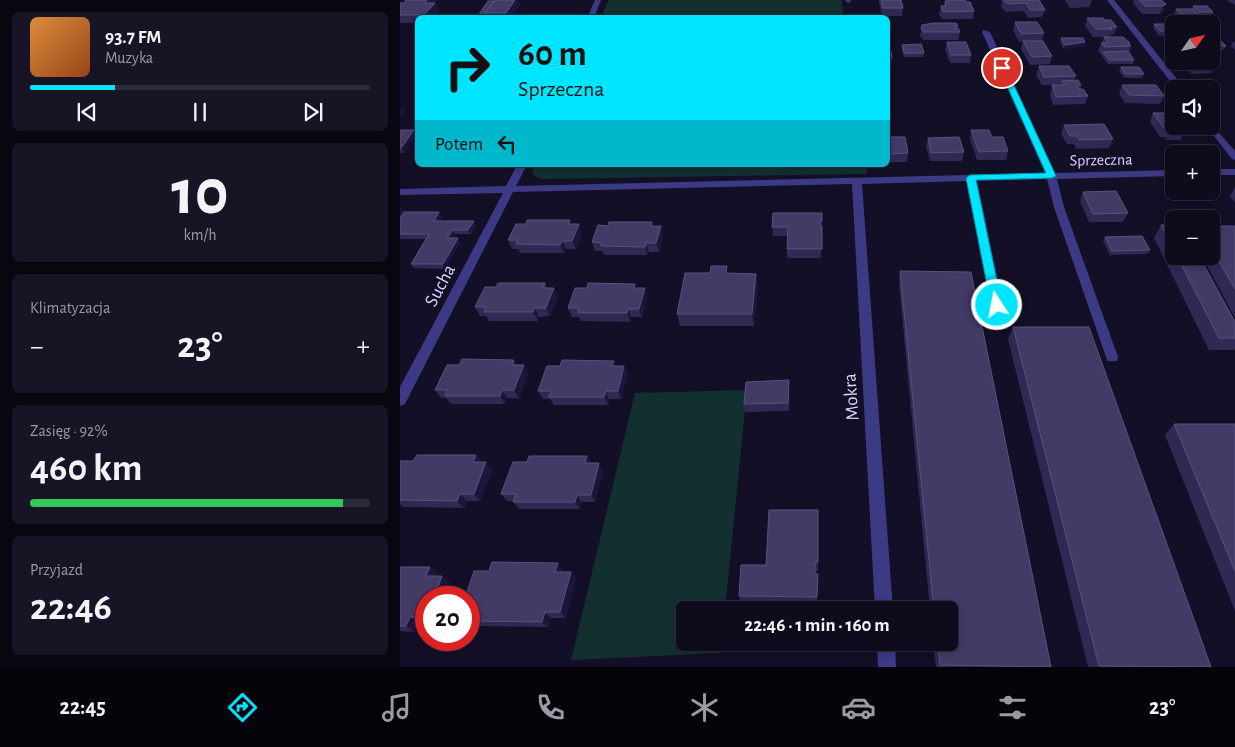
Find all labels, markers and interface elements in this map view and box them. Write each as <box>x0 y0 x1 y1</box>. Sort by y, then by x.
north arrow <box>1165 15 1220 70</box>
map controls <box>1165 15 1220 265</box>
text: 93.7 FM <box>105 28 161 47</box>
icon: right <box>435 35 500 100</box>
text: 60 m <box>518 37 587 72</box>
pin <box>981 47 1023 89</box>
text: Muzyka <box>105 50 153 66</box>
icon: arrive <box>988 54 1016 82</box>
text: Sprzeczna <box>518 78 604 100</box>
button: sound <box>1165 80 1220 135</box>
icon: previous <box>73 98 101 126</box>
icon: pause <box>186 98 214 126</box>
icon: next <box>299 98 327 126</box>
icon: left <box>493 130 521 158</box>
text: Potem <box>435 135 483 154</box>
button: + <box>1165 145 1220 200</box>
street label: Sprzeczna <box>1069 151 1133 169</box>
text: 10 <box>171 161 229 226</box>
button: − <box>1165 210 1220 265</box>
text: km/h <box>183 227 217 243</box>
street label: Sucha <box>421 261 459 310</box>
position arrow <box>970 278 1022 330</box>
text: Klimatyzacja <box>30 300 110 316</box>
text: 23° <box>177 327 223 365</box>
text: − <box>30 333 43 361</box>
text: + <box>357 333 370 361</box>
street label: Mokra <box>840 372 863 421</box>
text: Zasięg · 92% <box>30 423 108 439</box>
text: 460 km <box>30 450 142 488</box>
text: Przyjazd <box>30 562 83 578</box>
speed limit sign: 20 <box>415 586 480 651</box>
text: 22:46 <box>30 589 112 627</box>
text: 22:46 · 1 min · 160 m <box>744 616 890 635</box>
icon: directions <box>225 690 260 725</box>
icon: music <box>379 690 414 725</box>
icon: phone <box>533 690 568 725</box>
icon: climate <box>687 690 722 725</box>
icon: car <box>841 690 876 725</box>
icon: filters <box>995 690 1030 725</box>
text: 22:45 <box>60 696 106 718</box>
text: 23° <box>1149 696 1175 718</box>

